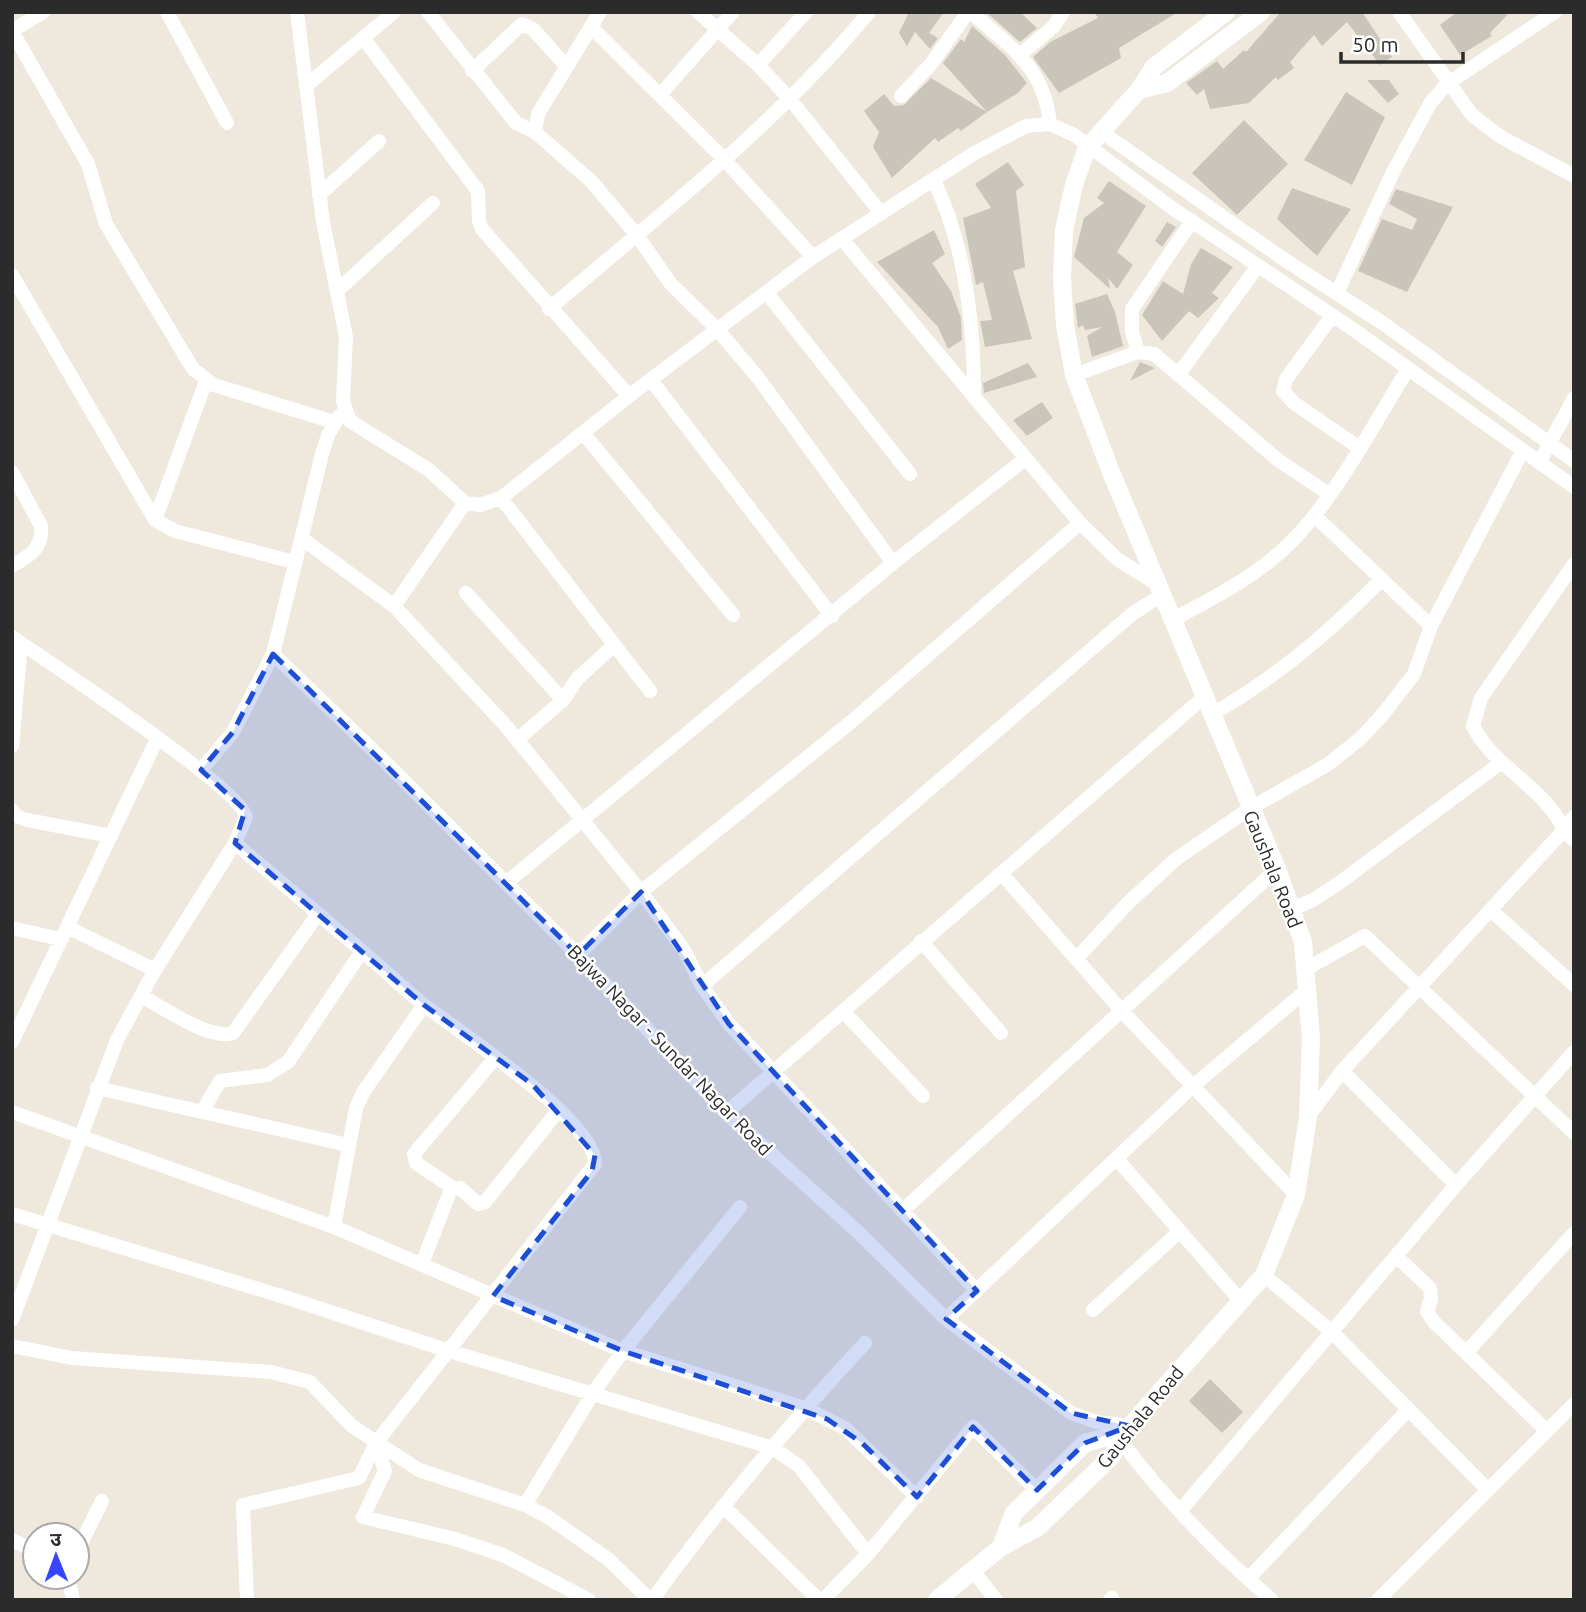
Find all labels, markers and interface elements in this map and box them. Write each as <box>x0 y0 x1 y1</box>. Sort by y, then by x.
scale bar <box>1341 21 1464 65</box>
text: 50 m <box>1352 32 1399 56</box>
street label: Gaushala Road <box>1239 807 1307 931</box>
street label: Bajwa Nagar - Sundar Nagar Road <box>563 940 777 1160</box>
street label: Gaushala Road <box>1092 1361 1188 1473</box>
north arrow <box>21 1521 91 1591</box>
text: उ <box>50 1528 62 1550</box>

